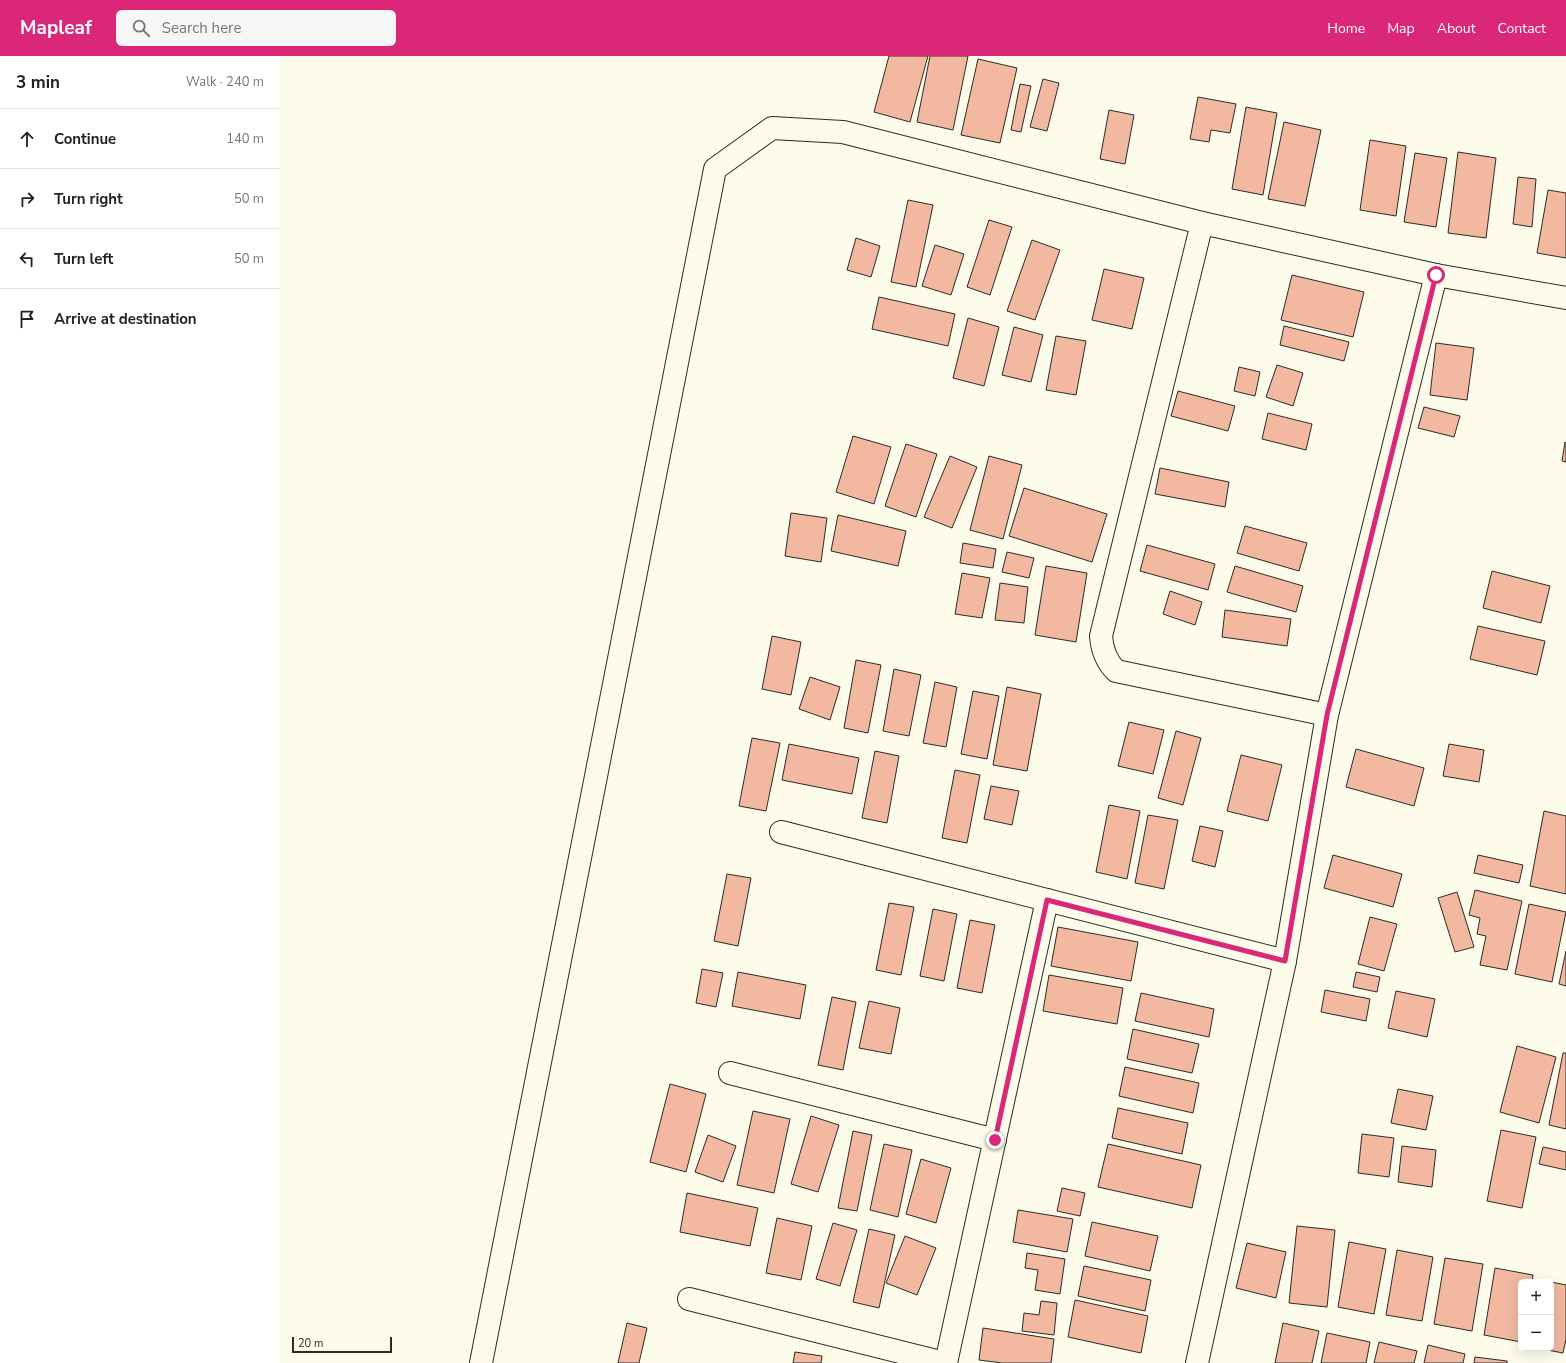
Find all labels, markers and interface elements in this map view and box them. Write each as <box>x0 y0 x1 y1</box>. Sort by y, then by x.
search box <box>116 10 396 46</box>
text: Mapleaf <box>20 15 92 41</box>
icon: search <box>130 17 152 39</box>
text: Search here <box>162 18 241 38</box>
text: Home <box>1327 19 1365 38</box>
text: Map <box>1387 19 1415 38</box>
text: About <box>1437 19 1476 38</box>
text: Contact <box>1498 19 1546 38</box>
text: 3 min <box>16 71 60 94</box>
text: Walk · 240 m <box>186 73 264 91</box>
icon: ahead <box>16 128 38 150</box>
text: Continue <box>54 129 116 149</box>
text: 140 m <box>226 130 264 148</box>
icon: right <box>16 188 38 210</box>
text: Turn right <box>54 189 123 209</box>
text: 50 m <box>234 190 264 208</box>
icon: left <box>16 248 38 270</box>
text: Turn left <box>54 249 113 269</box>
text: 50 m <box>234 250 264 268</box>
route start <box>1427 266 1445 284</box>
icon: arrive <box>16 308 38 330</box>
text: Arrive at destination <box>54 309 197 329</box>
route end <box>986 1131 1004 1149</box>
map controls <box>1518 1279 1554 1351</box>
button: + <box>1518 1279 1554 1315</box>
button: − <box>1518 1315 1554 1351</box>
scale bar <box>292 1335 392 1354</box>
text: 20 m <box>298 1336 323 1351</box>

